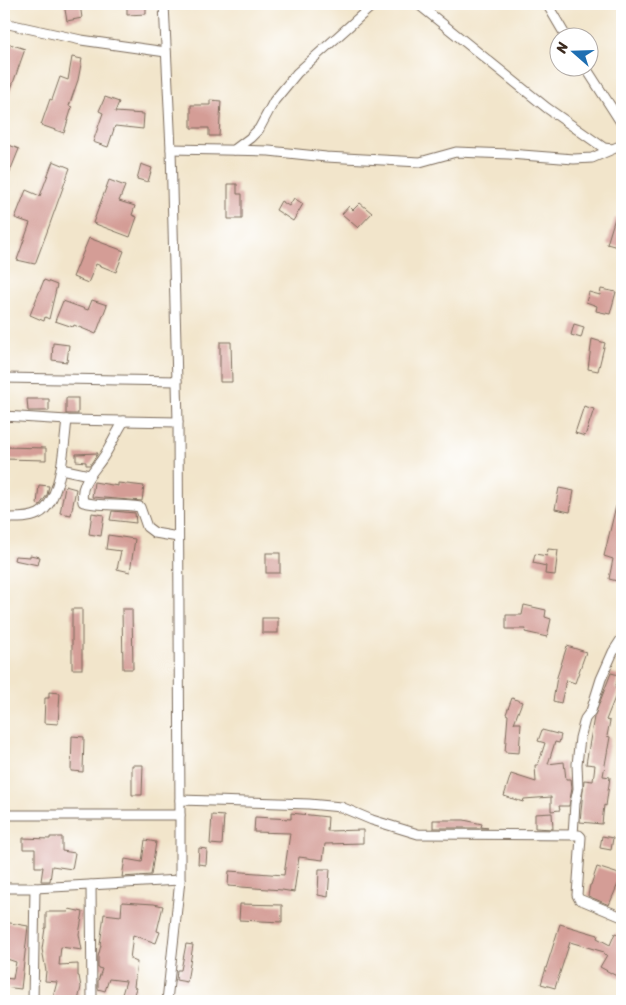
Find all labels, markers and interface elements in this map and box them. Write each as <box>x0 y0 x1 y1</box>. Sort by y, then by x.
north arrow <box>548 28 598 78</box>
text: N <box>549 39 576 57</box>

